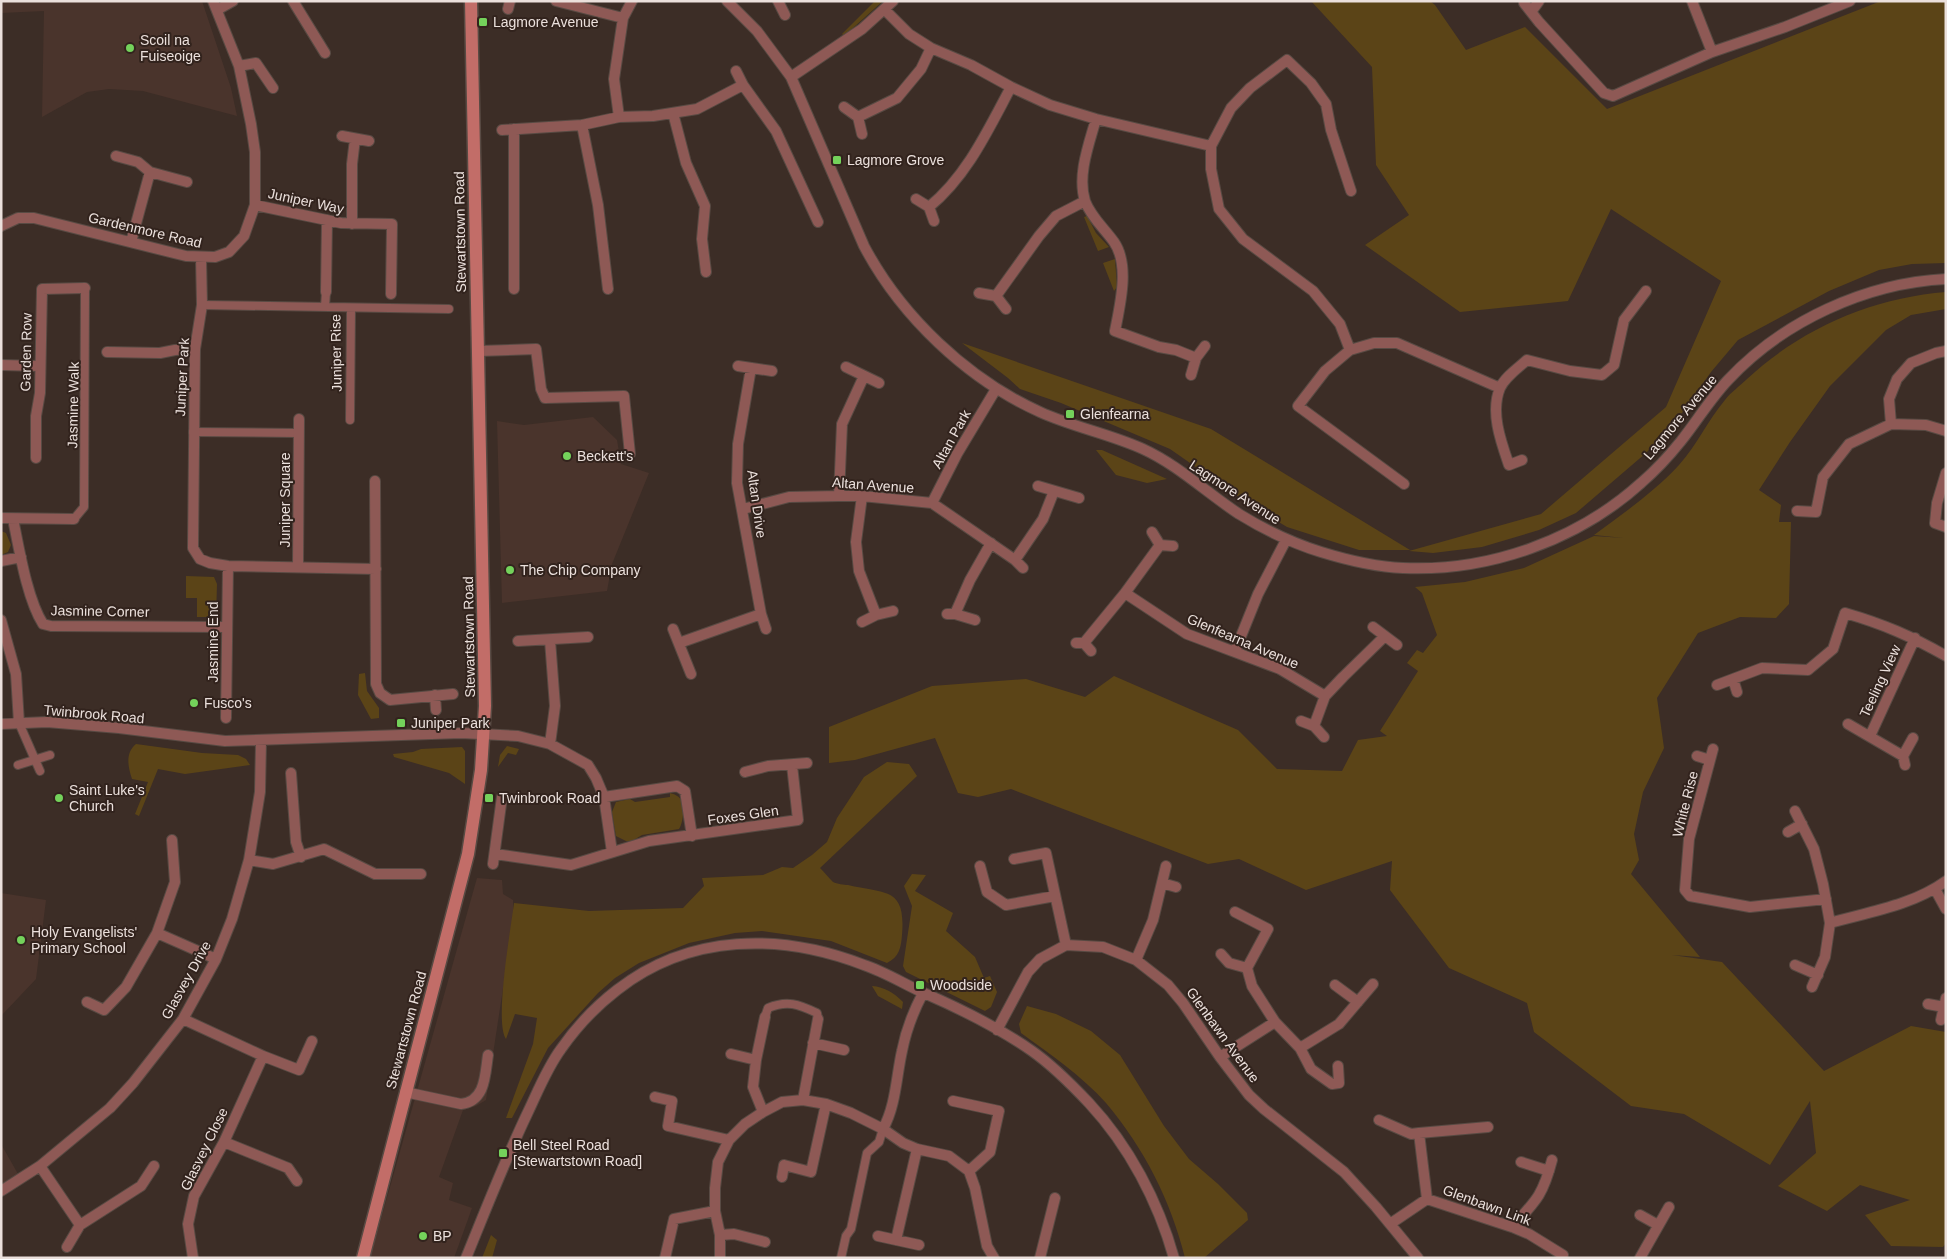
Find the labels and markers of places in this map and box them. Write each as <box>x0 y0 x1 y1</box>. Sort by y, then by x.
place label: Lagmore Avenue <box>493 14 599 30</box>
marker: Lagmore Avenue <box>477 16 489 28</box>
place label: Scoil na Fuiseoige <box>140 32 201 64</box>
marker: Scoil na Fuiseoige <box>124 42 136 54</box>
place label: Lagmore Grove <box>847 152 944 168</box>
marker: Lagmore Grove <box>831 154 843 166</box>
place label: Glenfearna <box>1080 406 1149 422</box>
marker: Glenfearna <box>1064 408 1076 420</box>
place label: Beckett's <box>577 448 633 464</box>
marker: Beckett's <box>561 450 573 462</box>
place label: The Chip Company <box>520 562 641 578</box>
marker: The Chip Company <box>504 564 516 576</box>
place label: Fusco's <box>204 695 252 711</box>
marker: Fusco's <box>188 697 200 709</box>
place label: Juniper Park <box>411 715 491 731</box>
marker: Juniper Park <box>395 717 407 729</box>
place label: Saint Luke's Church <box>69 782 145 814</box>
place label: Twinbrook Road <box>499 790 600 806</box>
marker: Saint Luke's Church <box>53 792 65 804</box>
marker: Twinbrook Road <box>483 792 495 804</box>
place label: Holy Evangelists' Primary School <box>31 924 137 956</box>
marker: Holy Evangelists' Primary School <box>15 934 27 946</box>
place label: Woodside <box>930 977 992 993</box>
marker: Woodside <box>914 979 926 991</box>
place label: Bell Steel Road [Stewartstown Road] <box>513 1137 642 1169</box>
marker: Bell Steel Road [Stewartstown Road] <box>497 1147 509 1159</box>
place label: BP <box>433 1228 452 1244</box>
marker: BP <box>417 1230 429 1242</box>

